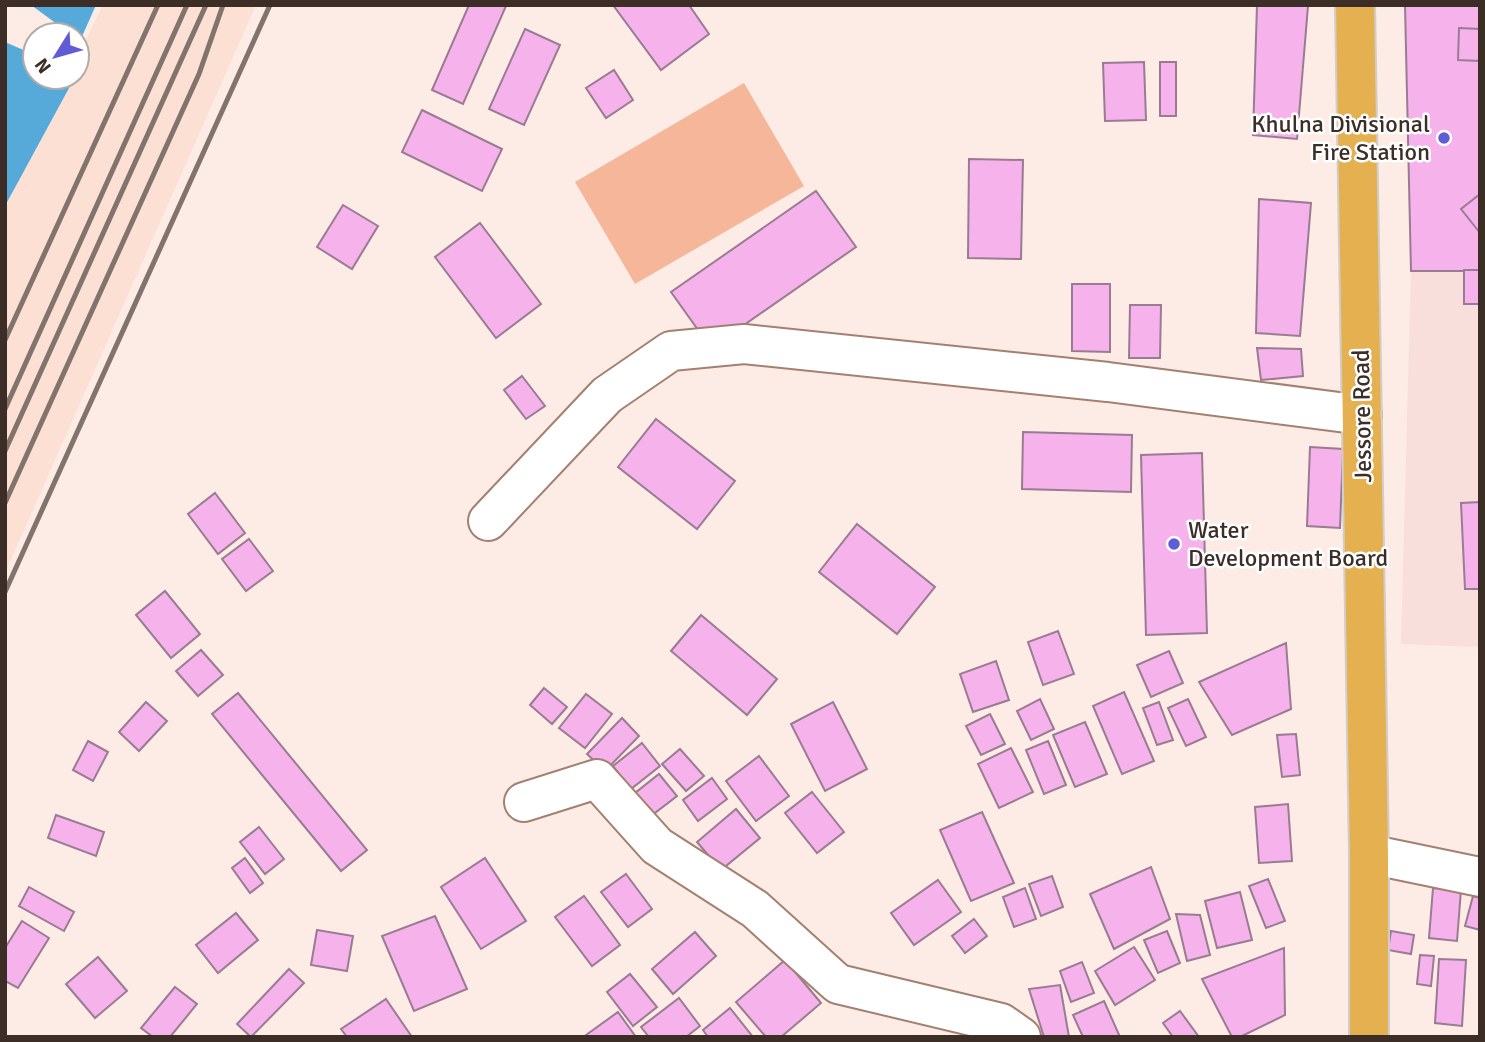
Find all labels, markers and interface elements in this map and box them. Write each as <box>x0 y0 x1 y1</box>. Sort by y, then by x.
north arrow <box>21 21 91 91</box>
text: N <box>30 53 57 78</box>
place label: Khulna Divisional Fire Station <box>1251 109 1430 167</box>
marker: Khulna Divisional Fire Station <box>1436 130 1452 146</box>
street label: Jessore Road <box>1346 349 1378 483</box>
place label: Water Development Board <box>1188 515 1388 573</box>
marker: Water Development Board <box>1166 536 1182 552</box>

